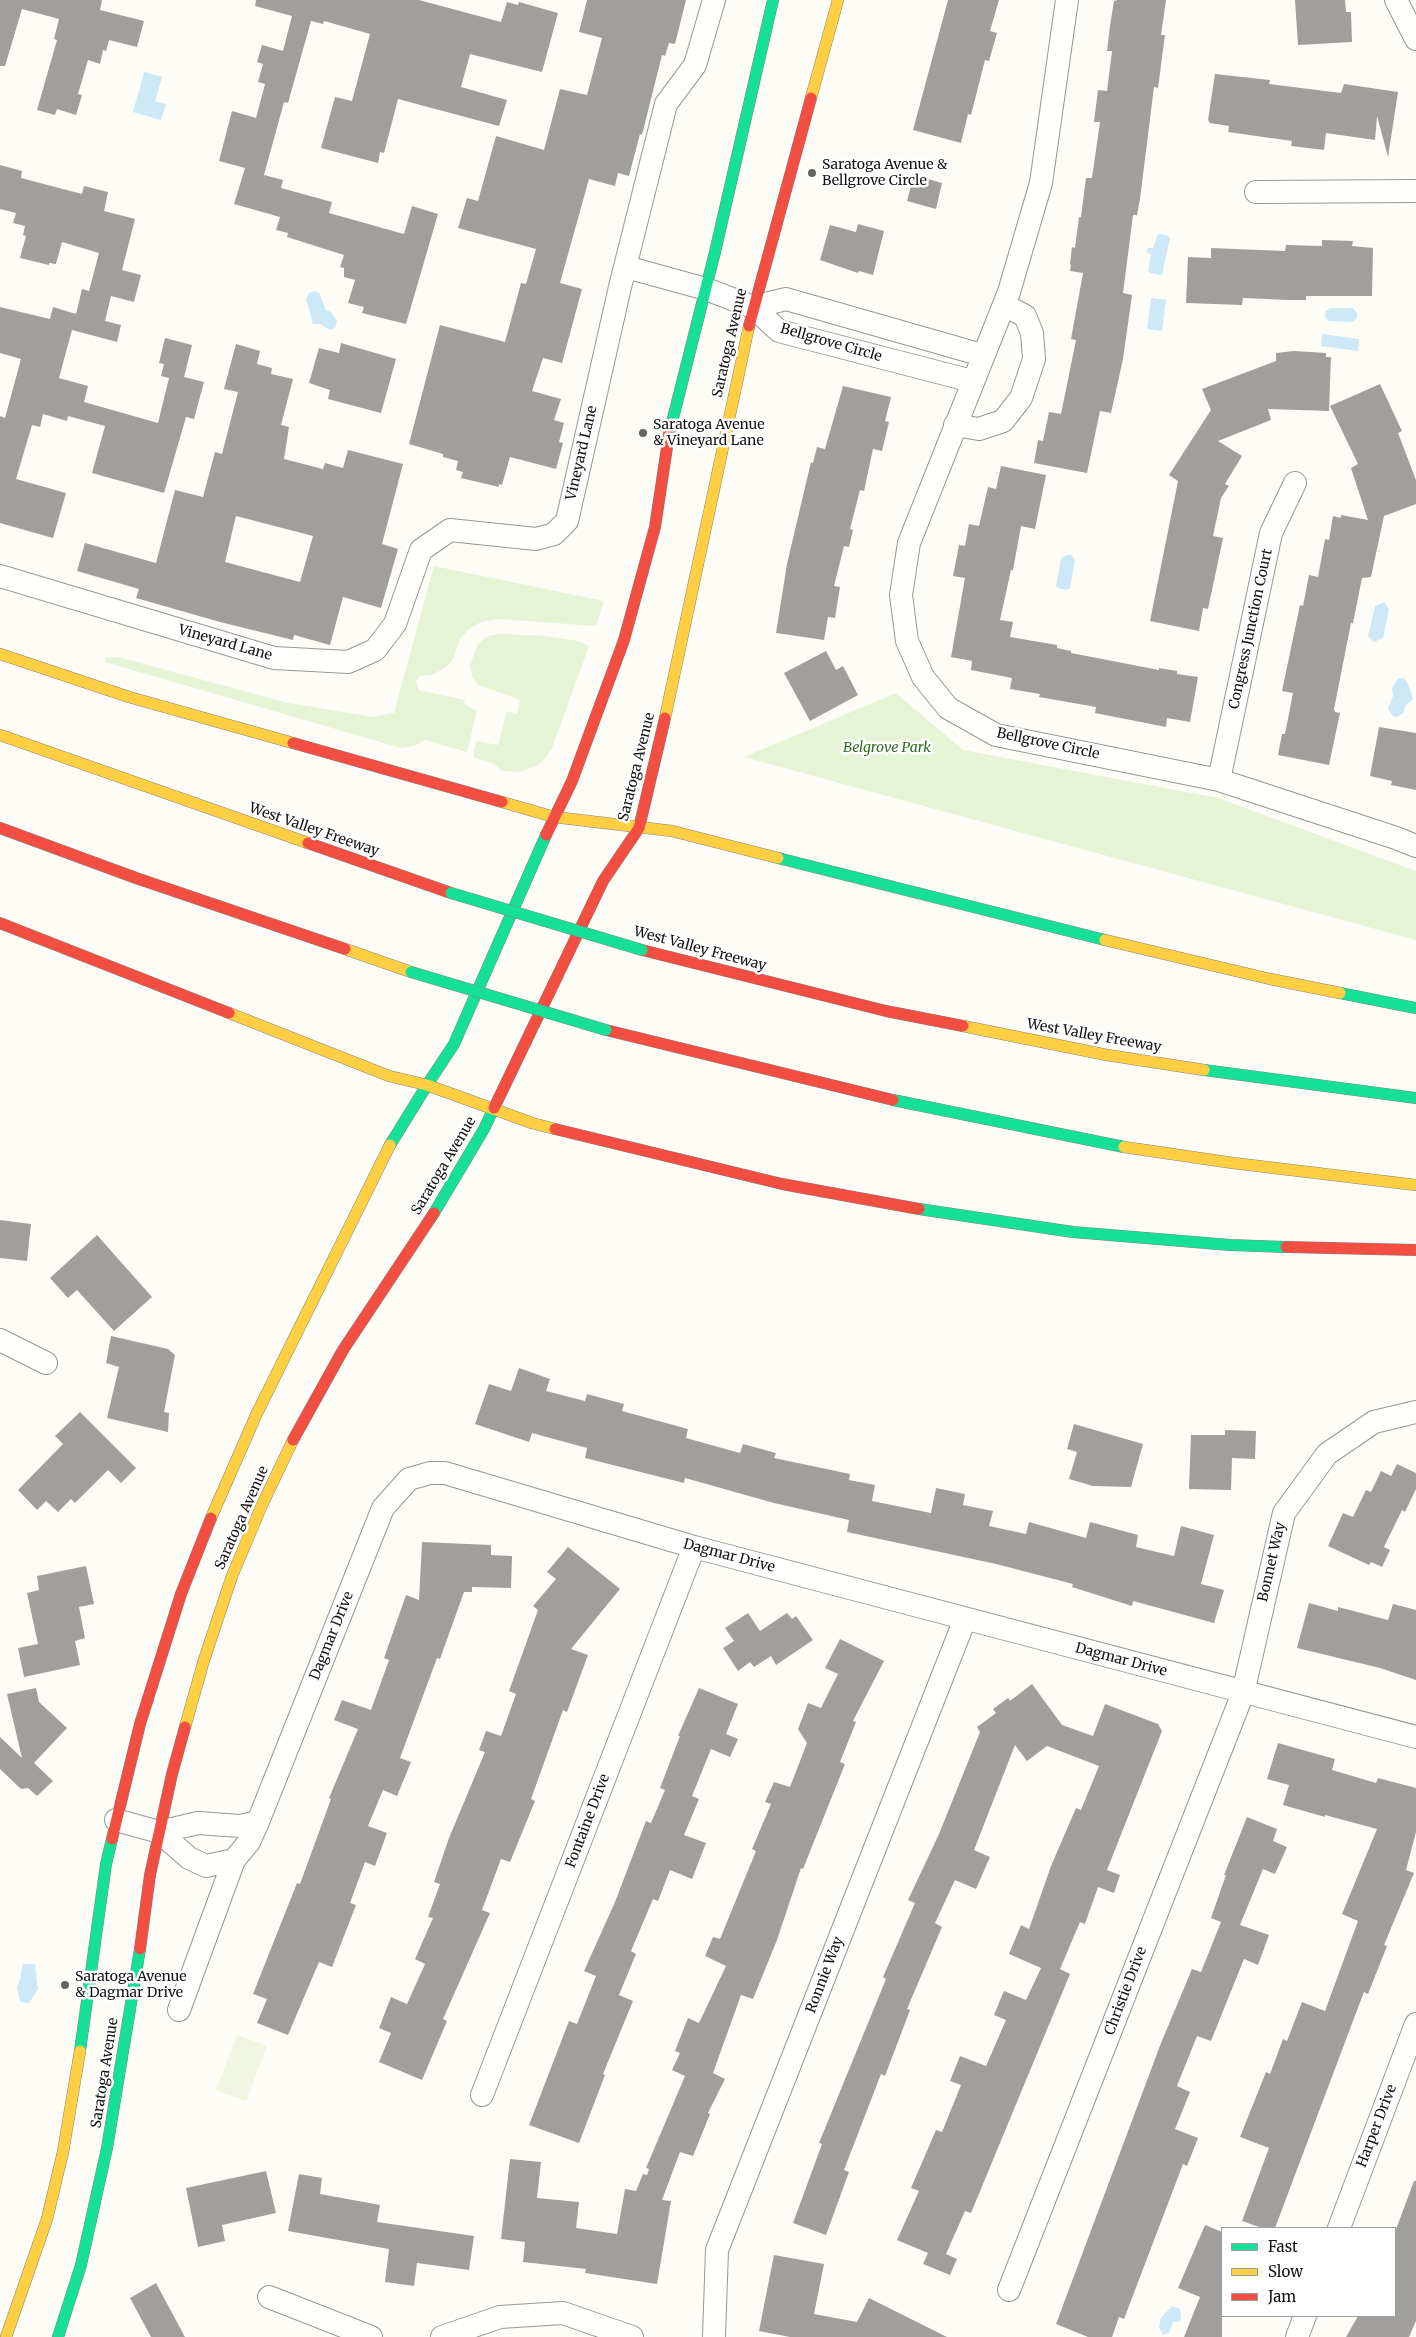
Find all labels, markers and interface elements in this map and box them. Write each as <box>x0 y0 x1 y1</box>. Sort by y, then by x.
place label: Saratoga Avenue & Bellgrove Circle <box>822 157 947 190</box>
marker: Saratoga Avenue & Bellgrove Circle <box>806 167 818 179</box>
street label: Saratoga Avenue <box>709 287 751 399</box>
street label: Bellgrove Circle <box>778 320 884 366</box>
street label: Vineyard Lane <box>563 404 601 502</box>
place label: Saratoga Avenue & Vineyard Lane <box>653 417 764 450</box>
marker: Saratoga Avenue & Vineyard Lane <box>637 427 649 439</box>
street label: Congress Junction Court <box>1226 547 1276 711</box>
street label: Vineyard Lane <box>176 622 274 664</box>
street label: Saratoga Avenue <box>615 711 659 823</box>
street label: Bellgrove Circle <box>995 725 1101 763</box>
park label: Belgrove Park <box>843 740 931 756</box>
street label: West Valley Freeway <box>247 800 381 860</box>
street label: West Valley Freeway <box>632 923 768 975</box>
street label: West Valley Freeway <box>1025 1016 1163 1056</box>
street label: Saratoga Avenue <box>408 1114 480 1218</box>
street label: Saratoga Avenue <box>212 1464 272 1572</box>
street label: Bonnet Way <box>1255 1520 1289 1604</box>
street label: Dagmar Drive <box>681 1536 777 1576</box>
street label: Dagmar Drive <box>307 1589 357 1683</box>
street label: Dagmar Drive <box>1073 1640 1169 1680</box>
street label: Fontaine Drive <box>562 1772 614 1870</box>
street label: Ronnie Way <box>803 1935 847 2015</box>
street label: Christie Drive <box>1101 1945 1151 2037</box>
place label: Saratoga Avenue & Dagmar Drive <box>75 1969 186 2001</box>
marker: Saratoga Avenue & Dagmar Drive <box>59 1979 71 1991</box>
street label: Saratoga Avenue <box>88 2017 122 2129</box>
street label: Harper Drive <box>1354 2082 1400 2170</box>
legend <box>1221 2227 1396 2317</box>
text: Fast <box>1268 2237 1298 2256</box>
text: Slow <box>1268 2262 1303 2281</box>
text: Jam <box>1268 2287 1296 2306</box>

